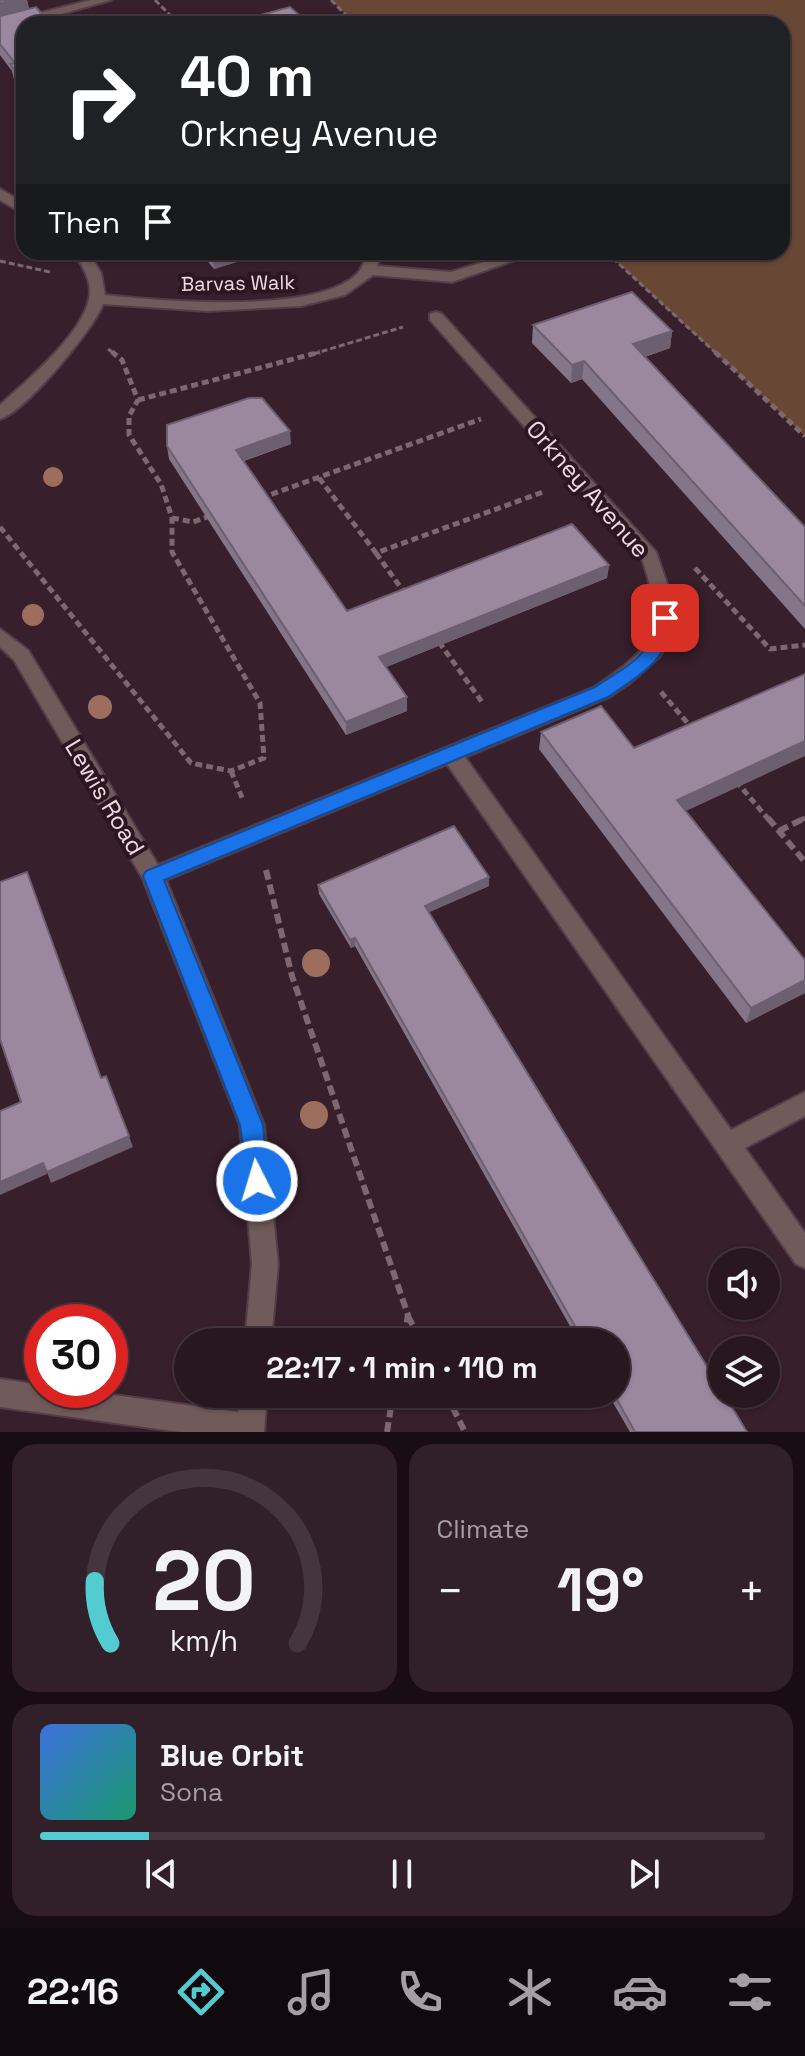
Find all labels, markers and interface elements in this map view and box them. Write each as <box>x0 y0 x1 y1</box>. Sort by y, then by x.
text: 40 m <box>180 41 314 112</box>
icon: right <box>48 48 152 152</box>
text: Orkney Avenue <box>180 111 438 157</box>
icon: arrive <box>136 200 180 244</box>
text: Then <box>48 203 120 242</box>
street label: Barvas Walk <box>181 269 296 297</box>
street label: Orkney Avenue <box>520 414 656 564</box>
pin <box>631 584 699 652</box>
icon: arrive <box>643 596 687 640</box>
street label: Lewis Road <box>58 733 152 861</box>
position arrow <box>215 1139 299 1223</box>
map controls <box>708 1248 780 1408</box>
button: sound <box>708 1248 780 1320</box>
speed limit sign: 30 <box>24 1304 128 1408</box>
button: layers <box>708 1336 780 1408</box>
text: 22:17 · 1 min · 110 m <box>266 1348 538 1387</box>
text: Climate <box>437 1512 529 1546</box>
text: 20 <box>153 1528 256 1634</box>
text: 19° <box>557 1552 645 1629</box>
text: − <box>437 1563 464 1619</box>
text: + <box>738 1563 765 1619</box>
text: km/h <box>170 1623 238 1659</box>
text: Blue Orbit <box>160 1736 304 1775</box>
text: Sona <box>160 1775 223 1809</box>
icon: previous <box>139 1852 183 1896</box>
icon: pause <box>380 1852 424 1896</box>
icon: next <box>622 1852 666 1896</box>
icon: directions <box>173 1964 229 2020</box>
icon: music <box>283 1964 339 2020</box>
icon: phone <box>392 1964 448 2020</box>
icon: climate <box>502 1964 558 2020</box>
icon: car <box>612 1964 668 2020</box>
icon: filters <box>722 1964 778 2020</box>
text: 22:16 <box>27 1969 119 2015</box>

